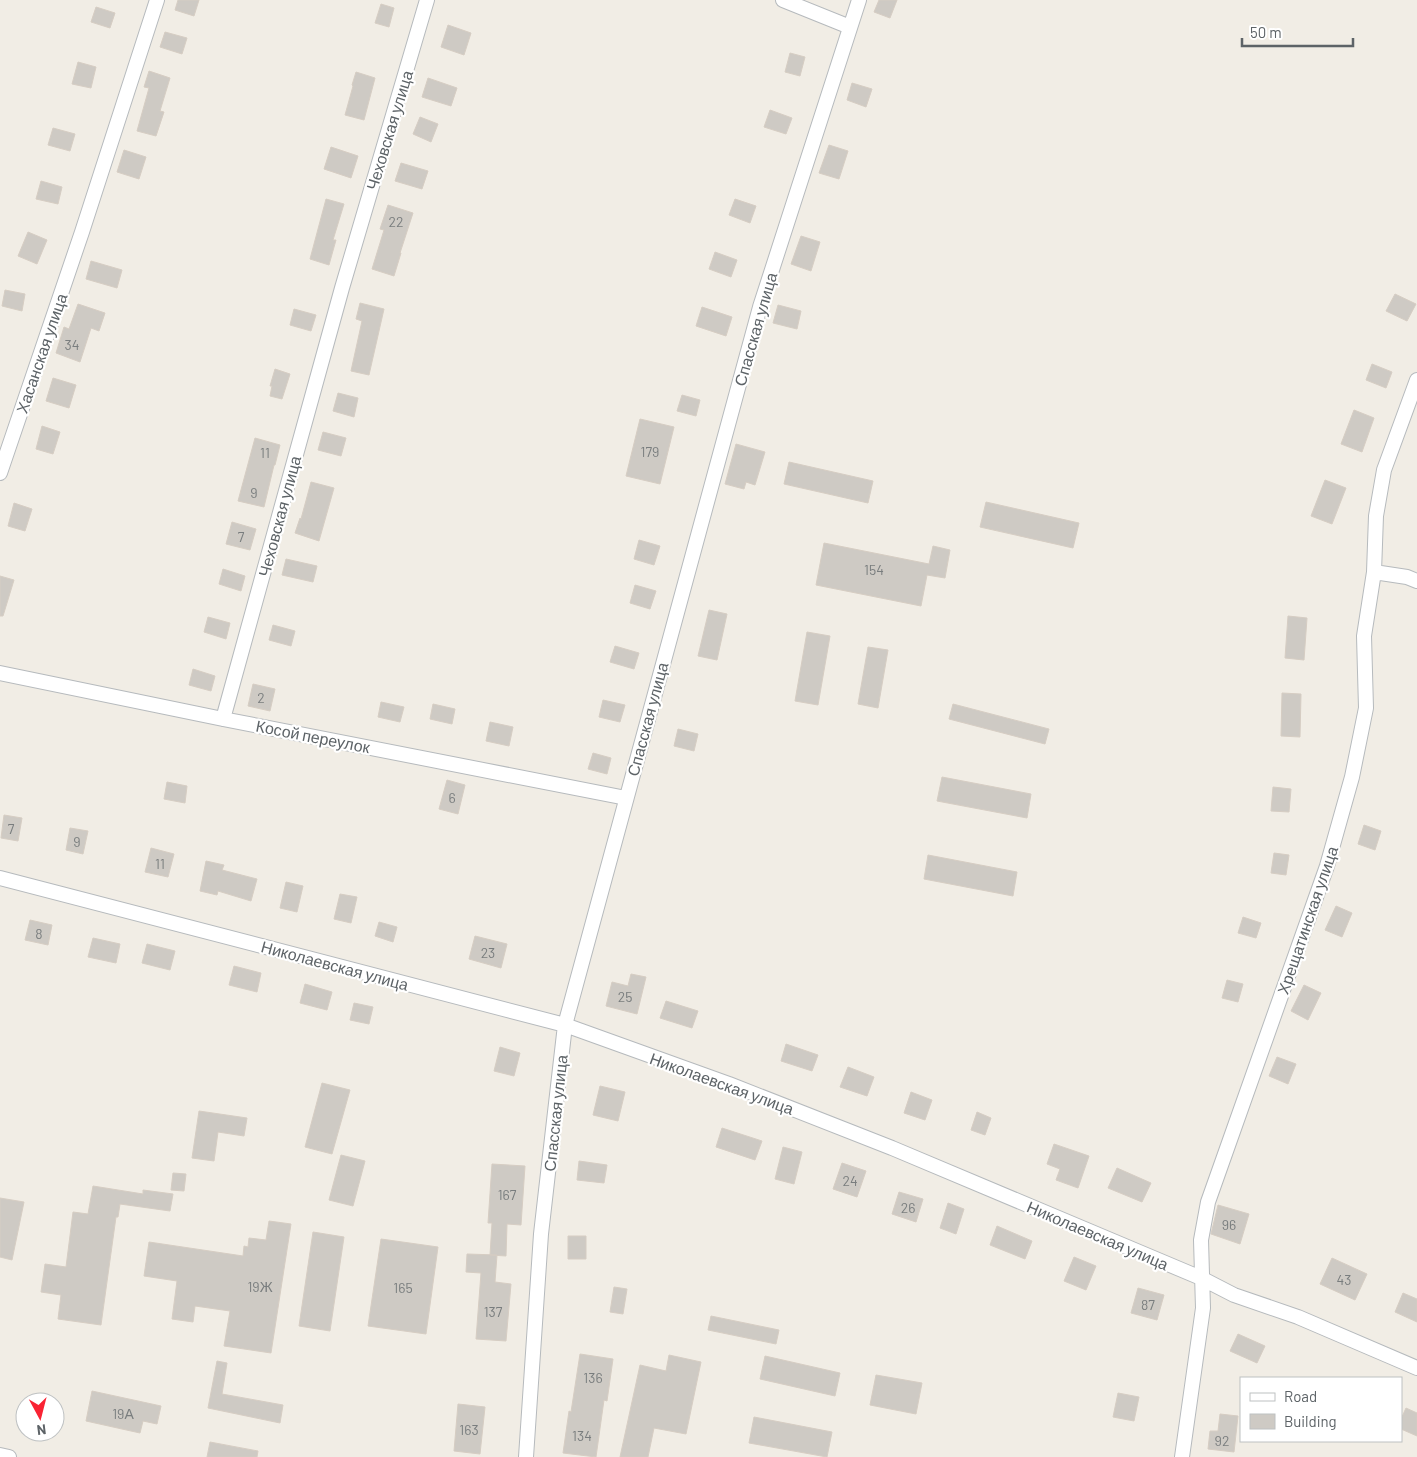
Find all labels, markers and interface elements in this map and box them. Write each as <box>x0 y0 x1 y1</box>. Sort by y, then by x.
scale bar <box>1242 15 1353 47</box>
text: 50 m <box>1250 23 1282 41</box>
street label: Чеховская улица <box>362 68 416 192</box>
house number: 22 <box>388 213 404 230</box>
street label: Спасская улица <box>730 270 780 388</box>
street label: Хасанская улица <box>12 291 70 415</box>
house number: 34 <box>65 336 79 353</box>
house number: 179 <box>641 443 659 460</box>
house number: 11 <box>260 444 270 461</box>
street label: Чеховская улица <box>254 453 304 579</box>
house number: 9 <box>250 484 258 501</box>
house number: 7 <box>238 528 245 545</box>
house number: 154 <box>864 561 884 578</box>
street label: Спасская улица <box>623 660 671 778</box>
house number: 2 <box>257 689 265 706</box>
street label: Косой переулок <box>254 716 373 757</box>
house number: 6 <box>448 789 456 806</box>
house number: 7 <box>8 820 15 837</box>
house number: 9 <box>73 833 81 850</box>
street label: Хрещатинская улица <box>1273 843 1341 997</box>
house number: 11 <box>155 855 165 872</box>
house number: 8 <box>35 925 43 942</box>
street label: Николаевская улица <box>259 936 411 994</box>
house number: 23 <box>481 944 495 961</box>
house number: 25 <box>618 988 632 1005</box>
street label: Николаевская улица <box>647 1048 797 1118</box>
street label: Спасская улица <box>539 1054 571 1172</box>
house number: 24 <box>842 1172 858 1189</box>
house number: 167 <box>498 1186 517 1203</box>
street label: Николаевская улица <box>1024 1197 1172 1273</box>
house number: 26 <box>901 1199 915 1216</box>
house number: 96 <box>1222 1216 1236 1233</box>
house number: 43 <box>1337 1271 1351 1288</box>
house number: 19Ж <box>247 1278 273 1295</box>
house number: 165 <box>393 1279 413 1296</box>
house number: 87 <box>1141 1296 1155 1313</box>
house number: 137 <box>484 1303 503 1320</box>
house number: 136 <box>583 1369 603 1386</box>
legend <box>1240 1377 1402 1442</box>
text: Road <box>1284 1387 1317 1405</box>
north arrow <box>15 1392 65 1442</box>
house number: 19А <box>112 1405 134 1422</box>
text: Building <box>1284 1412 1337 1430</box>
text: N <box>36 1421 47 1439</box>
house number: 163 <box>459 1421 479 1438</box>
house number: 134 <box>572 1427 592 1444</box>
house number: 92 <box>1215 1432 1229 1449</box>

